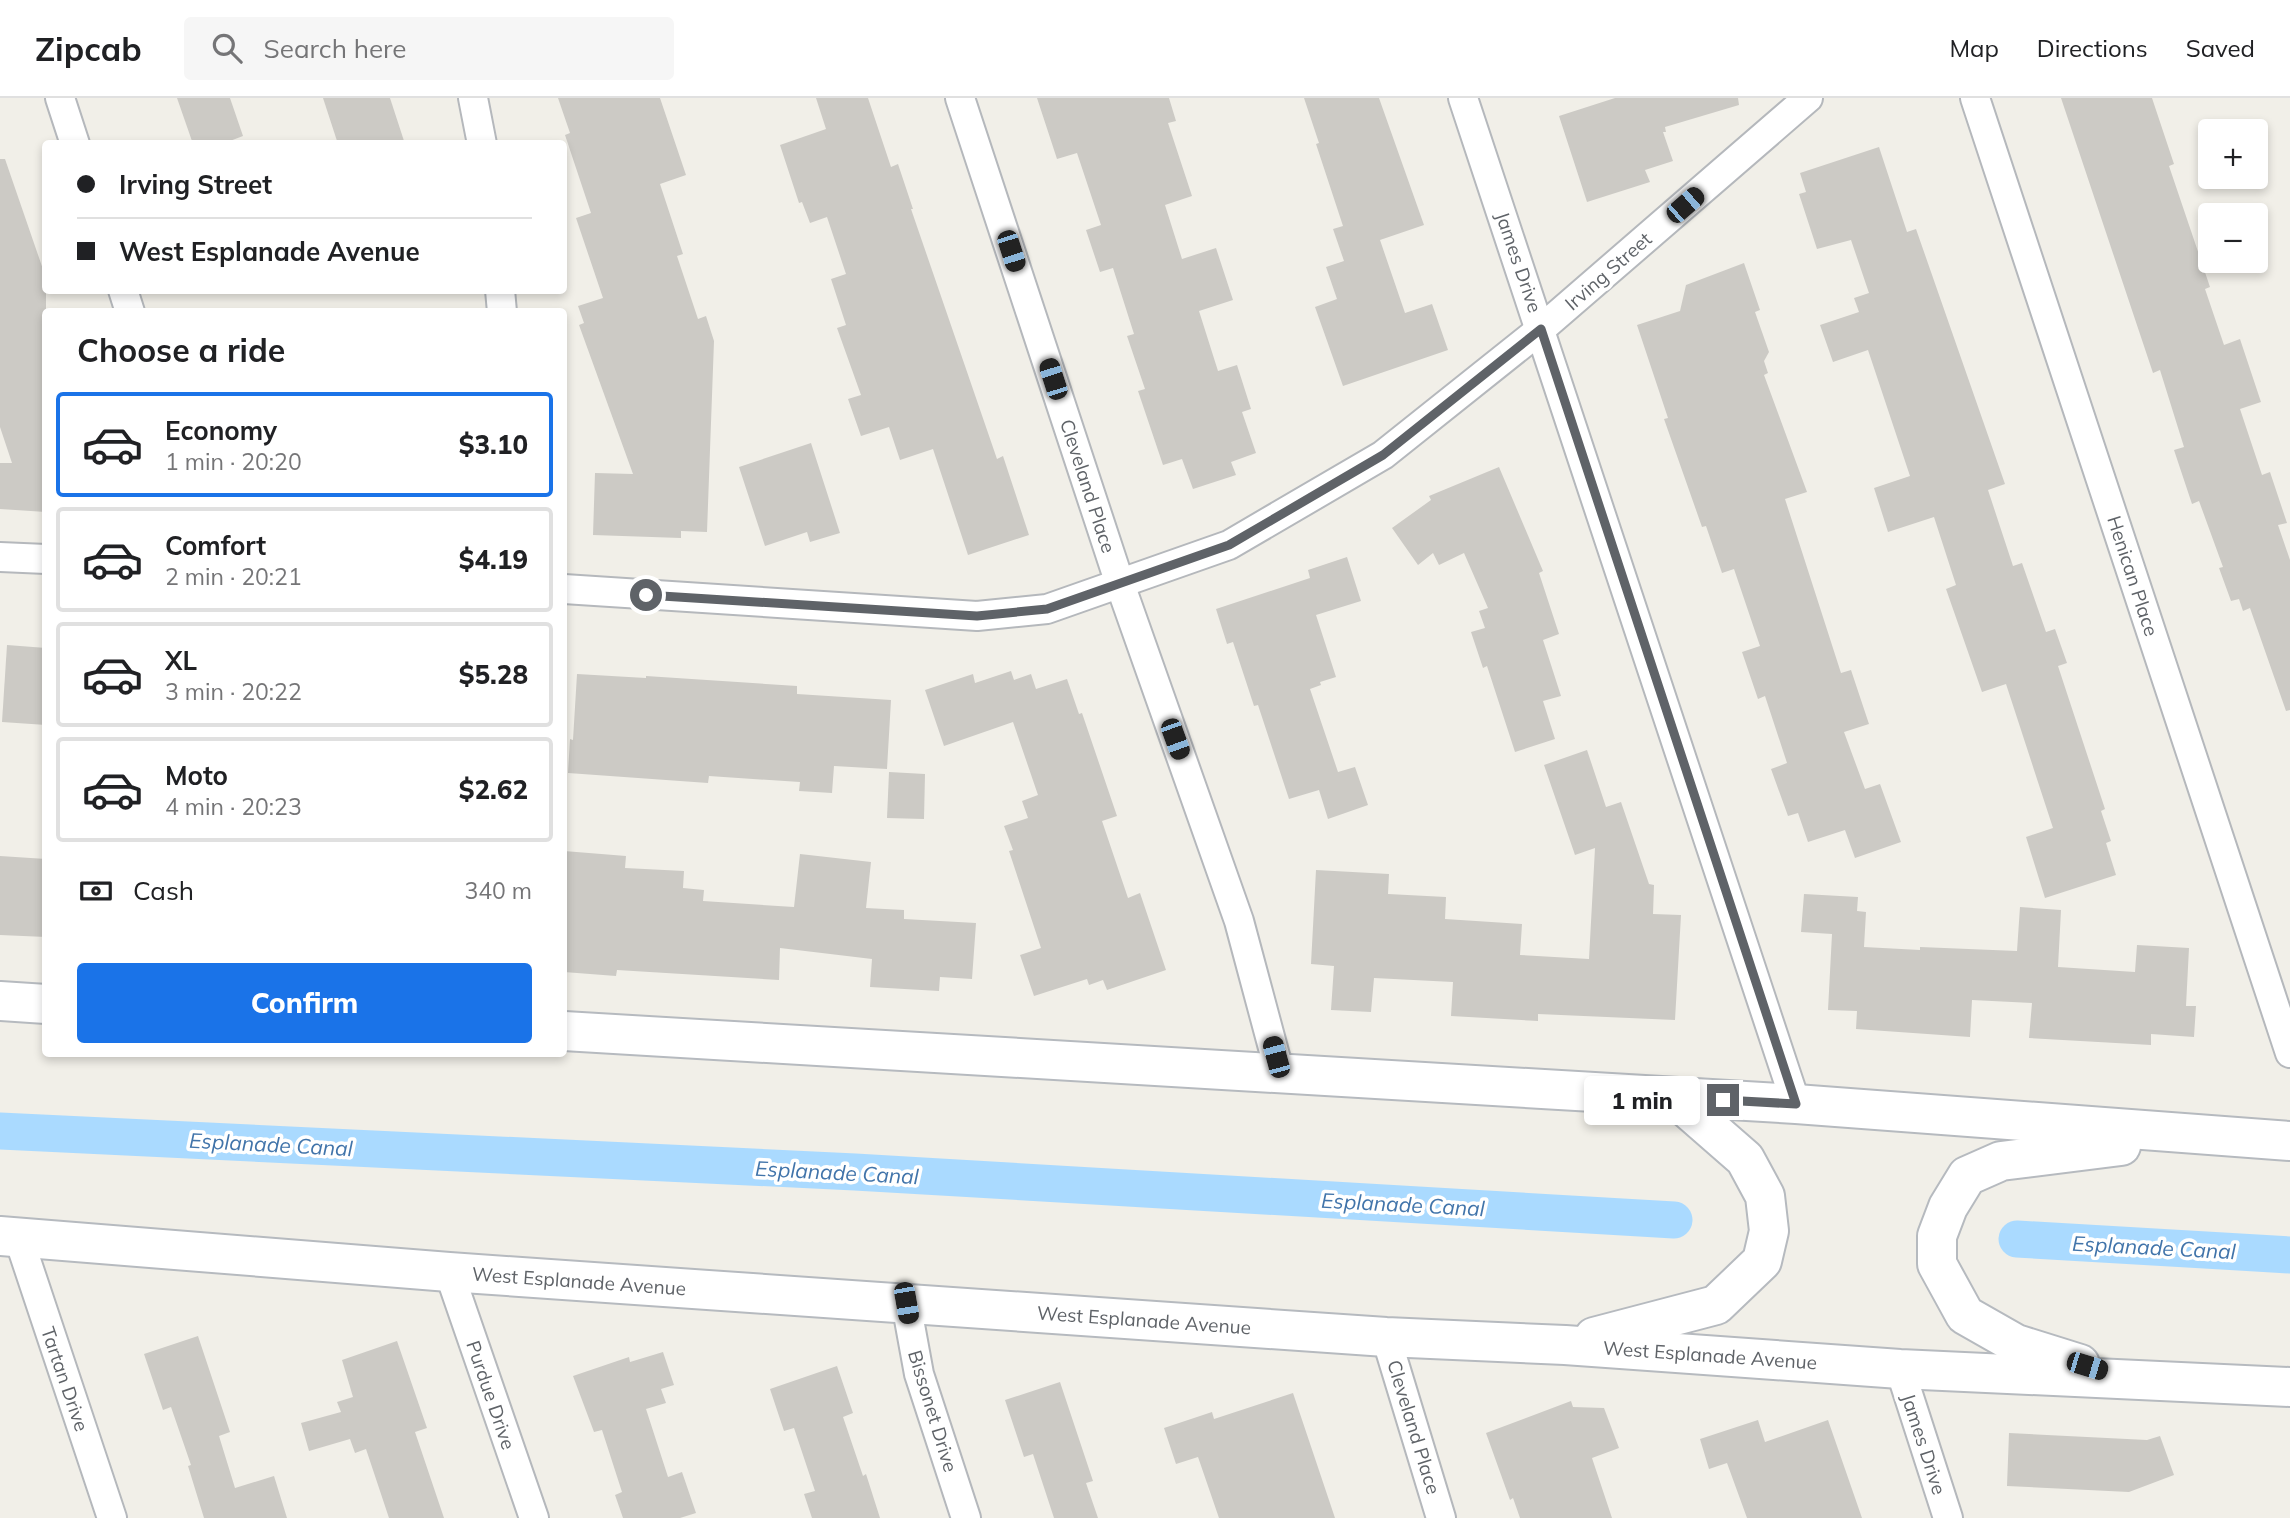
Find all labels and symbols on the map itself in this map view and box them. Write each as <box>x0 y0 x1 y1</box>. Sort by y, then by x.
car <box>1663 183 1708 227</box>
street label: James Drive <box>1491 208 1547 316</box>
street label: Irving Street <box>1560 227 1657 315</box>
car <box>995 228 1028 274</box>
car <box>1037 356 1070 402</box>
street label: Cleveland Place <box>1055 416 1121 556</box>
street label: Henican Place <box>2102 513 2164 639</box>
route start <box>630 579 662 611</box>
car <box>1158 716 1193 762</box>
car <box>1261 1034 1292 1080</box>
callout: 1 min <box>1583 1076 1698 1124</box>
route end <box>1707 1084 1739 1116</box>
water label: Esplanade Canal <box>189 1127 353 1161</box>
water label: Esplanade Canal <box>755 1155 919 1189</box>
water label: Esplanade Canal <box>1321 1187 1485 1221</box>
water label: Esplanade Canal <box>2072 1230 2236 1264</box>
street label: West Esplanade Avenue <box>471 1262 687 1300</box>
car <box>893 1280 920 1326</box>
street label: West Esplanade Avenue <box>1036 1301 1252 1339</box>
street label: Tartan Drive <box>36 1324 94 1434</box>
street label: West Esplanade Avenue <box>1602 1336 1818 1374</box>
street label: Purdue Drive <box>461 1337 521 1453</box>
street label: Bissonet Drive <box>903 1347 963 1475</box>
car <box>2064 1350 2111 1382</box>
street label: Cleveland Place <box>1382 1357 1446 1497</box>
street label: James Drive <box>1896 1390 1952 1498</box>

